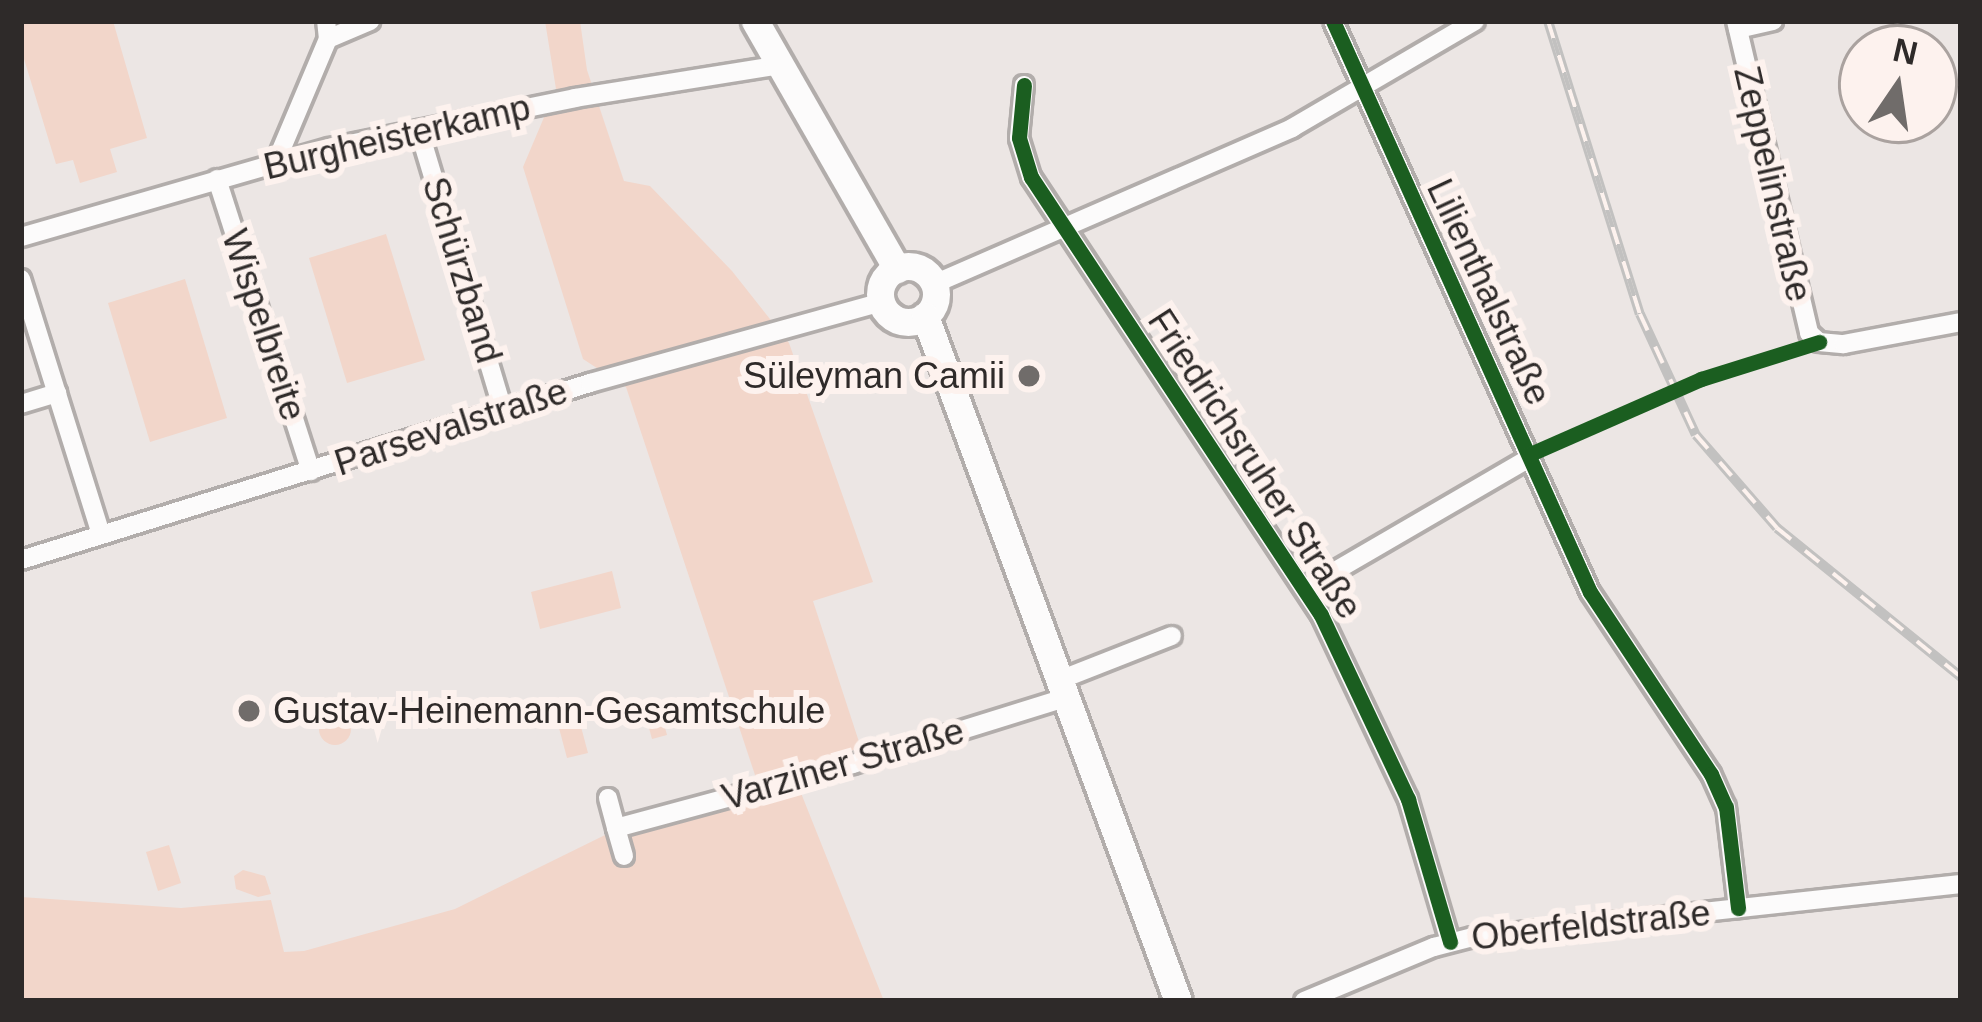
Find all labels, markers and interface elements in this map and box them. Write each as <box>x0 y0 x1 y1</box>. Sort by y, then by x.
north arrow <box>1838 24 1958 144</box>
text: N <box>1890 31 1921 72</box>
street label: Zeppelinstraße <box>1725 62 1821 306</box>
street label: Burgheisterkamp <box>260 85 534 189</box>
street label: Schürzband <box>413 172 511 368</box>
street label: Lilienthalstraße <box>1418 172 1560 412</box>
street label: Wispelbreite <box>213 224 315 426</box>
street label: Friedrichsruher Straße <box>1139 301 1371 627</box>
place label: Süleyman Camii <box>743 354 1005 398</box>
marker: Süleyman Camii <box>1016 363 1042 389</box>
street label: Parsevalstraße <box>329 369 573 485</box>
place label: Gustav-Heinemann-Gesamtschule <box>273 689 825 733</box>
marker: Gustav-Heinemann-Gesamtschule <box>236 698 262 724</box>
street label: Varziner Straße <box>717 709 969 819</box>
street label: Oberfeldstraße <box>1469 891 1713 959</box>

